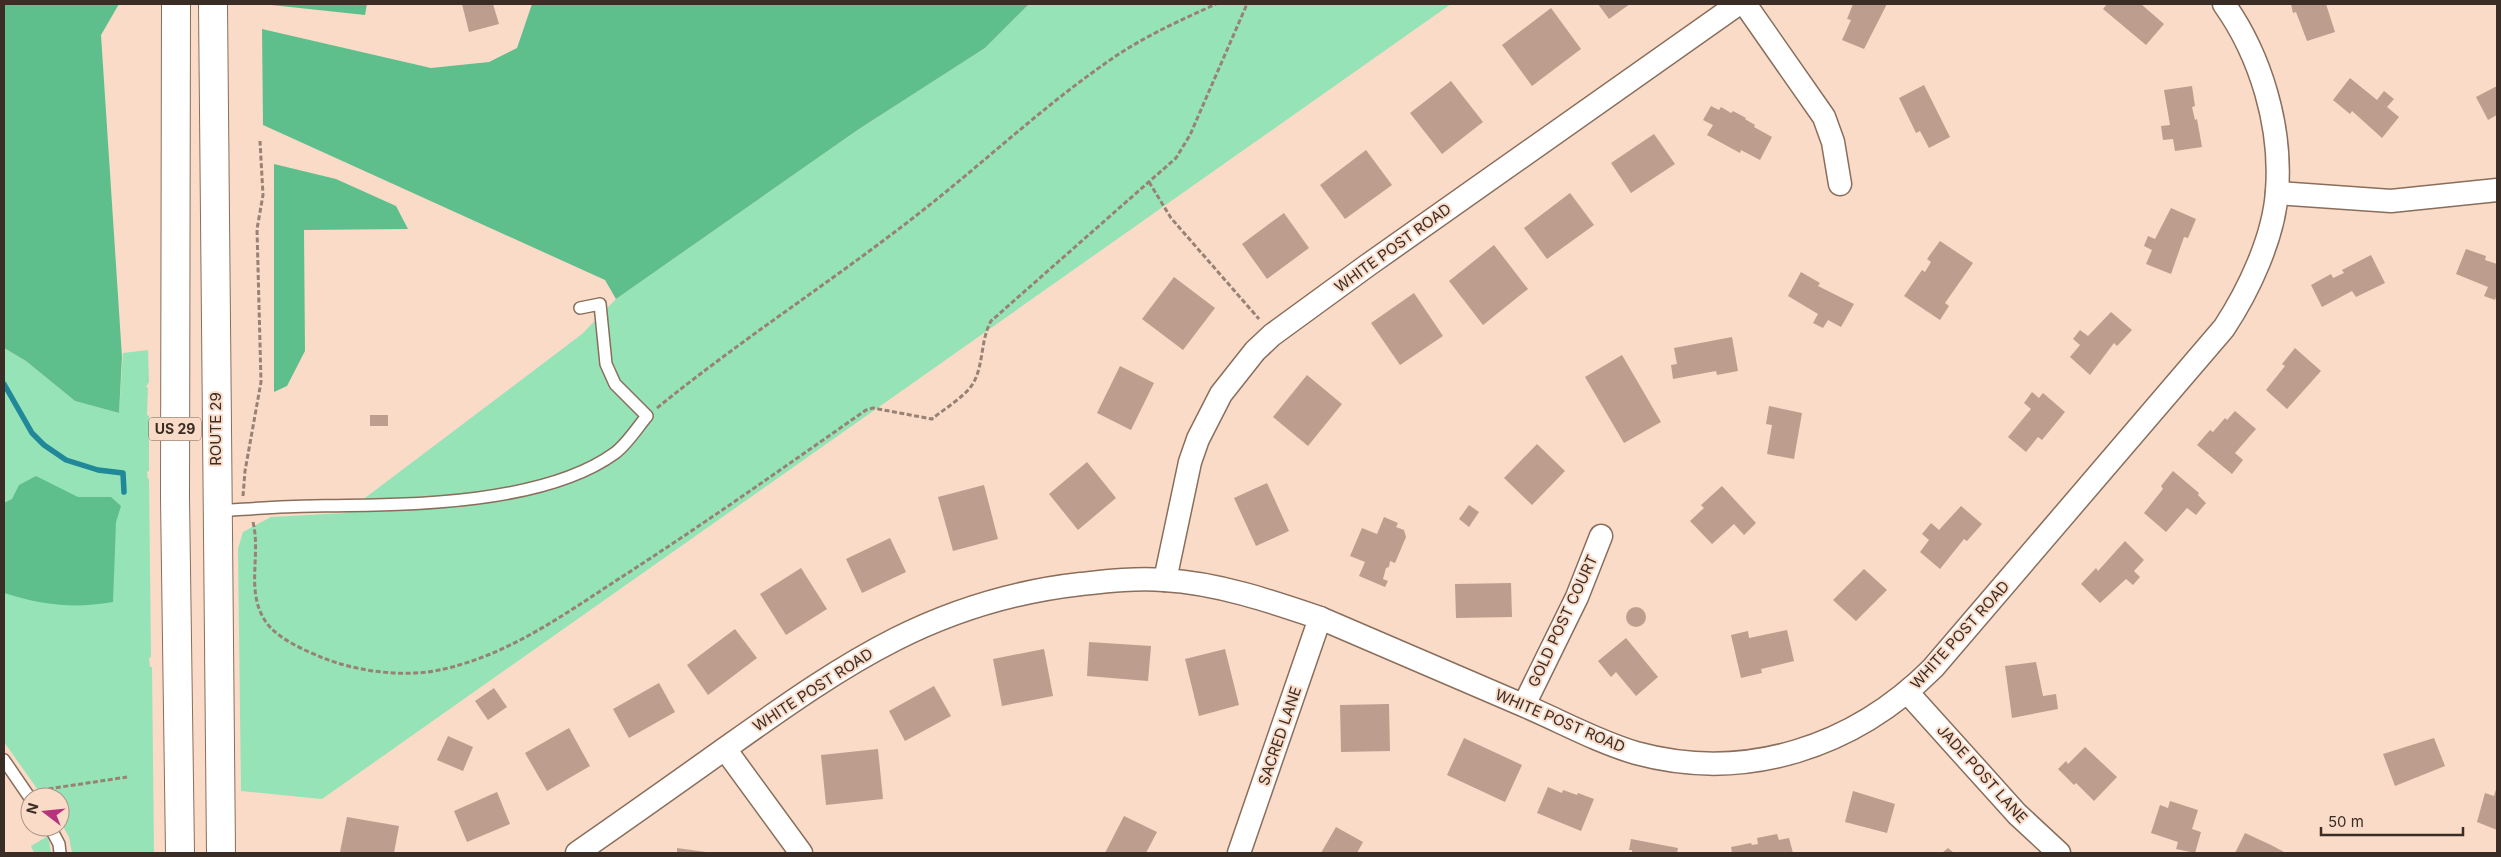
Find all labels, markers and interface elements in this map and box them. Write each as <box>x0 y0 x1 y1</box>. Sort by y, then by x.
street label: WHITE POST ROAD <box>1331 199 1455 296</box>
street label: ROUTE 29 <box>206 392 225 466</box>
road number: US 29 <box>149 418 201 440</box>
street label: GOLD POST COURT <box>1524 552 1602 690</box>
street label: WHITE POST ROAD <box>1906 577 2013 693</box>
street label: WHITE POST ROAD <box>749 644 876 735</box>
street label: SACRED LANE <box>1254 684 1305 788</box>
street label: WHITE POST ROAD <box>1492 685 1628 756</box>
street label: JADE POST LANE <box>1933 720 2032 827</box>
north arrow <box>20 787 70 837</box>
text: N <box>22 801 42 816</box>
scale bar <box>2321 804 2464 836</box>
text: 50 m <box>2328 812 2364 831</box>

